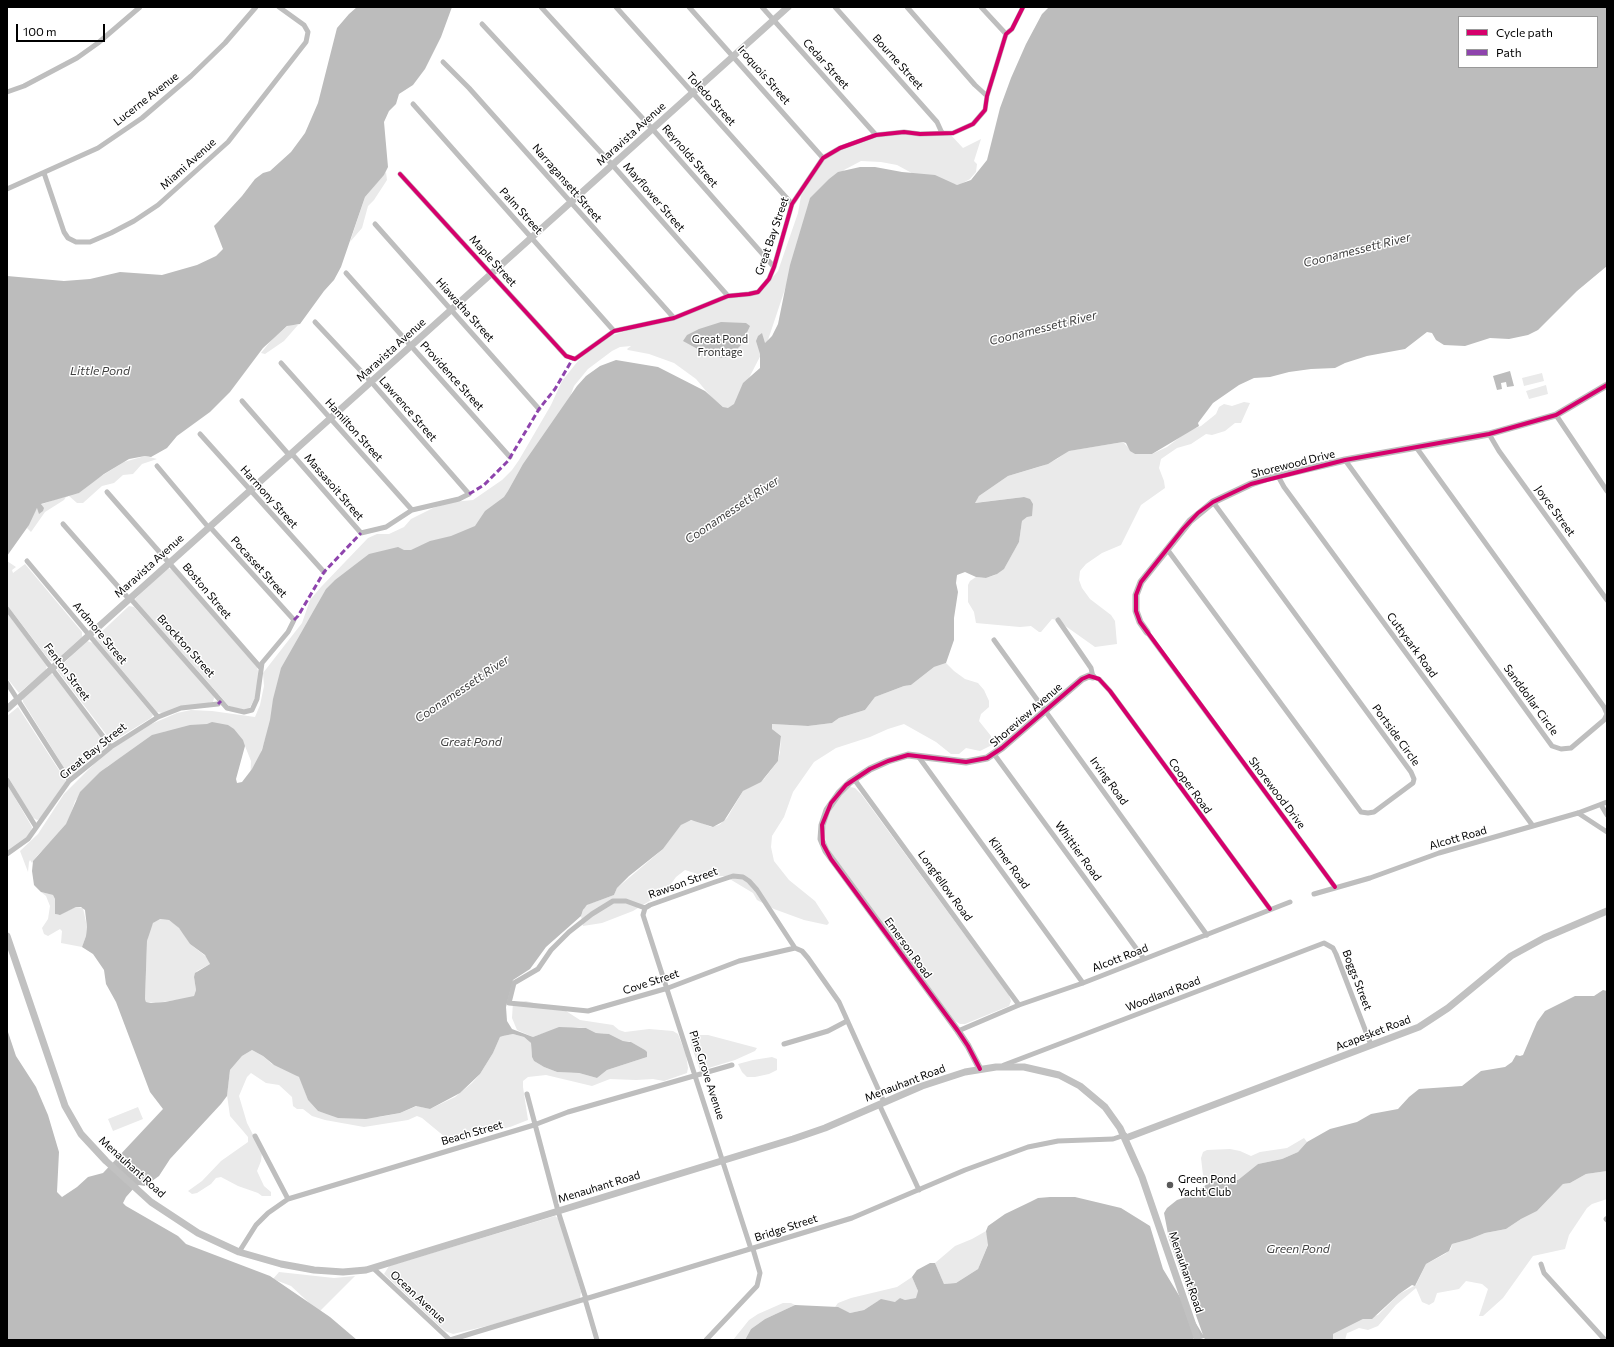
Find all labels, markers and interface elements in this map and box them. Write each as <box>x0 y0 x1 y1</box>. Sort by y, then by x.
scale bar <box>18 16 107 42</box>
legend <box>1458 16 1598 68</box>
text: 100 m <box>23 24 57 38</box>
text: Cycle path <box>1496 25 1553 39</box>
street label: Bourne Street <box>870 32 926 92</box>
street label: Cedar Street <box>800 36 852 92</box>
street label: Iroquois Street <box>735 43 793 107</box>
text: Path <box>1496 45 1522 59</box>
street label: Lucerne Avenue <box>111 69 181 129</box>
street label: Toledo Street <box>684 70 738 128</box>
street label: Maravista Avenue <box>594 99 668 169</box>
street label: Reynolds Street <box>659 122 721 190</box>
street label: Miami Avenue <box>157 136 219 192</box>
street label: Narragansett Street <box>529 141 605 225</box>
street label: Mayflower Street <box>620 160 688 234</box>
street label: Palm Street <box>497 185 545 237</box>
street label: Great Bay Street <box>752 195 792 277</box>
water label: Coonamessett River <box>1302 230 1412 270</box>
street label: Maple Street <box>467 233 519 289</box>
street label: Hiawatha Street <box>433 276 497 344</box>
water label: Coonamessett River <box>988 308 1098 348</box>
street label: Maravista Avenue <box>354 315 428 385</box>
park label: Great Pond Frontage <box>692 332 748 358</box>
street label: Providence Street <box>417 339 487 413</box>
water label: Little Pond <box>70 364 130 378</box>
street label: Lawrence Street <box>376 374 440 444</box>
street label: Hamilton Street <box>322 396 386 464</box>
street label: Shorewood Drive <box>1250 447 1336 481</box>
street label: Massasoit Street <box>301 451 367 523</box>
street label: Harmony Street <box>237 463 301 531</box>
water label: Coonamessett River <box>682 473 782 547</box>
street label: Joyce Street <box>1532 483 1578 539</box>
street label: Maravista Avenue <box>112 531 186 601</box>
street label: Pocasset Street <box>228 534 290 600</box>
street label: Boston Street <box>180 560 234 622</box>
street label: Ardmore Street <box>70 599 130 667</box>
street label: Cuttysark Road <box>1384 610 1440 680</box>
street label: Brockton Street <box>154 612 218 680</box>
street label: Fenton Street <box>41 641 93 703</box>
water label: Coonamessett River <box>412 652 512 726</box>
street label: Sanddollar Circle <box>1501 662 1561 738</box>
street label: Shoreview Avenue <box>987 680 1065 750</box>
street label: Portside Circle <box>1369 702 1423 768</box>
street label: Great Bay Street <box>57 720 129 782</box>
water label: Great Pond <box>440 735 502 749</box>
street label: Irving Road <box>1087 754 1131 808</box>
street label: Shorewood Drive <box>1246 755 1308 831</box>
street label: Cooper Road <box>1166 756 1214 816</box>
street label: Whittier Road <box>1052 819 1104 883</box>
street label: Alcott Road <box>1428 824 1488 852</box>
street label: Kilmer Road <box>986 835 1032 891</box>
street label: Longfellow Road <box>915 848 975 924</box>
street label: Rawson Street <box>647 864 719 902</box>
street label: Emerson Road <box>882 915 934 981</box>
street label: Alcott Road <box>1090 941 1150 975</box>
street label: Boggs Street <box>1339 948 1375 1012</box>
street label: Cove Street <box>621 967 681 997</box>
street label: Woodland Road <box>1124 974 1202 1014</box>
street label: Acapesket Road <box>1333 1013 1413 1053</box>
street label: Pine Grove Avenue <box>686 1029 728 1121</box>
street label: Menauhant Road <box>863 1062 947 1104</box>
street label: Beach Street <box>440 1118 504 1148</box>
street label: Menauhant Road <box>96 1134 168 1200</box>
street label: Menauhant Road <box>556 1168 642 1206</box>
place label: Green Pond Yacht Club <box>1178 1172 1236 1198</box>
marker: Green Pond Yacht Club <box>1165 1180 1175 1190</box>
street label: Bridge Street <box>753 1212 819 1244</box>
street label: Menauhant Road <box>1166 1230 1206 1314</box>
water label: Green Pond <box>1266 1242 1330 1256</box>
street label: Ocean Avenue <box>388 1268 448 1326</box>

